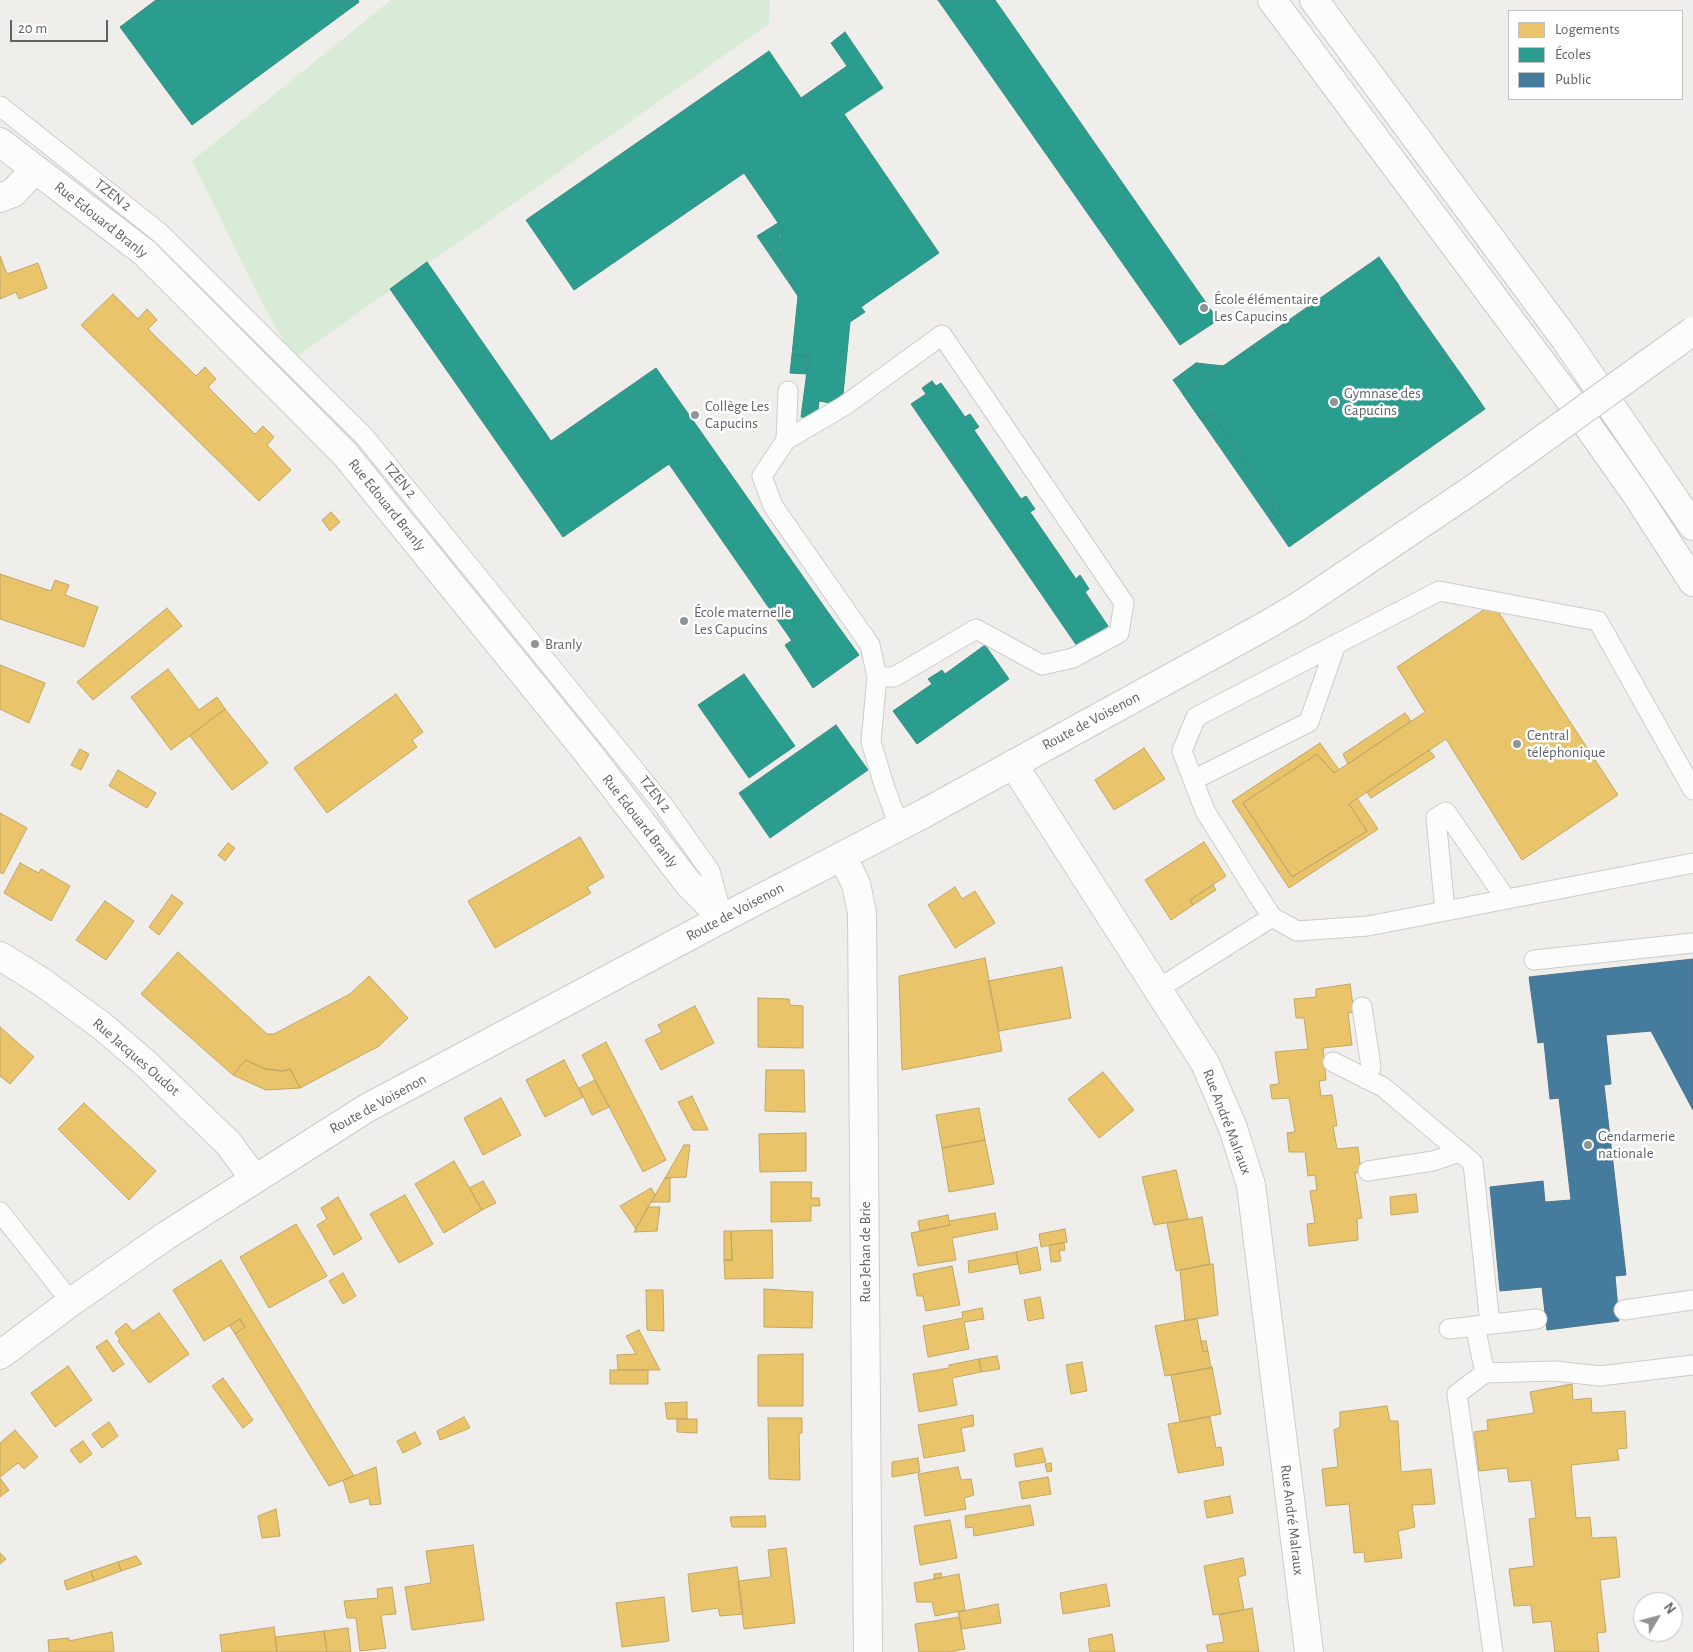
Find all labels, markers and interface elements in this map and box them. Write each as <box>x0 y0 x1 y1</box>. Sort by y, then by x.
scale bar <box>12 10 110 42</box>
legend <box>1508 10 1683 100</box>
text: 20 m <box>18 21 47 36</box>
text: Logements <box>1555 22 1620 37</box>
text: Écoles <box>1555 47 1591 62</box>
text: Public <box>1555 72 1591 87</box>
street label: TZEN 2 <box>91 175 135 215</box>
street label: Rue Edouard Branly <box>51 178 151 262</box>
place label: École élémentaire Les Capucins <box>1214 290 1318 325</box>
marker: École élémentaire Les Capucins <box>1198 302 1210 314</box>
place label: Gymnase des Capucins <box>1344 384 1421 419</box>
marker: Gymnase des Capucins <box>1328 396 1340 408</box>
place label: Collège Les Capucins <box>705 397 769 432</box>
marker: Collège Les Capucins <box>689 409 701 421</box>
street label: Rue Edouard Branly <box>344 455 430 555</box>
street label: TZEN 2 <box>380 458 420 502</box>
place label: École maternelle Les Capucins <box>694 603 791 638</box>
marker: École maternelle Les Capucins <box>678 615 690 627</box>
place label: Branly <box>545 635 582 653</box>
marker: Branly <box>529 638 541 650</box>
street label: Route de Voisenon <box>1039 688 1143 754</box>
place label: Central téléphonique <box>1527 726 1605 761</box>
marker: Central téléphonique <box>1511 738 1523 750</box>
street label: Rue Edouard Branly <box>598 771 682 871</box>
street label: TZEN 2 <box>635 772 675 816</box>
street label: Route de Voisenon <box>683 879 787 945</box>
street label: Rue Jacques Oudot <box>89 1014 183 1100</box>
street label: Rue André Malraux <box>1199 1067 1255 1177</box>
street label: Route de Voisenon <box>326 1070 430 1138</box>
place label: Gendarmerie nationale <box>1598 1127 1675 1162</box>
marker: Gendarmerie nationale <box>1582 1139 1594 1151</box>
street label: Rue Jehan de Brie <box>856 1201 874 1303</box>
street label: Rue André Malraux <box>1276 1464 1308 1576</box>
north arrow <box>1633 1592 1683 1642</box>
text: N <box>1661 1600 1678 1617</box>

